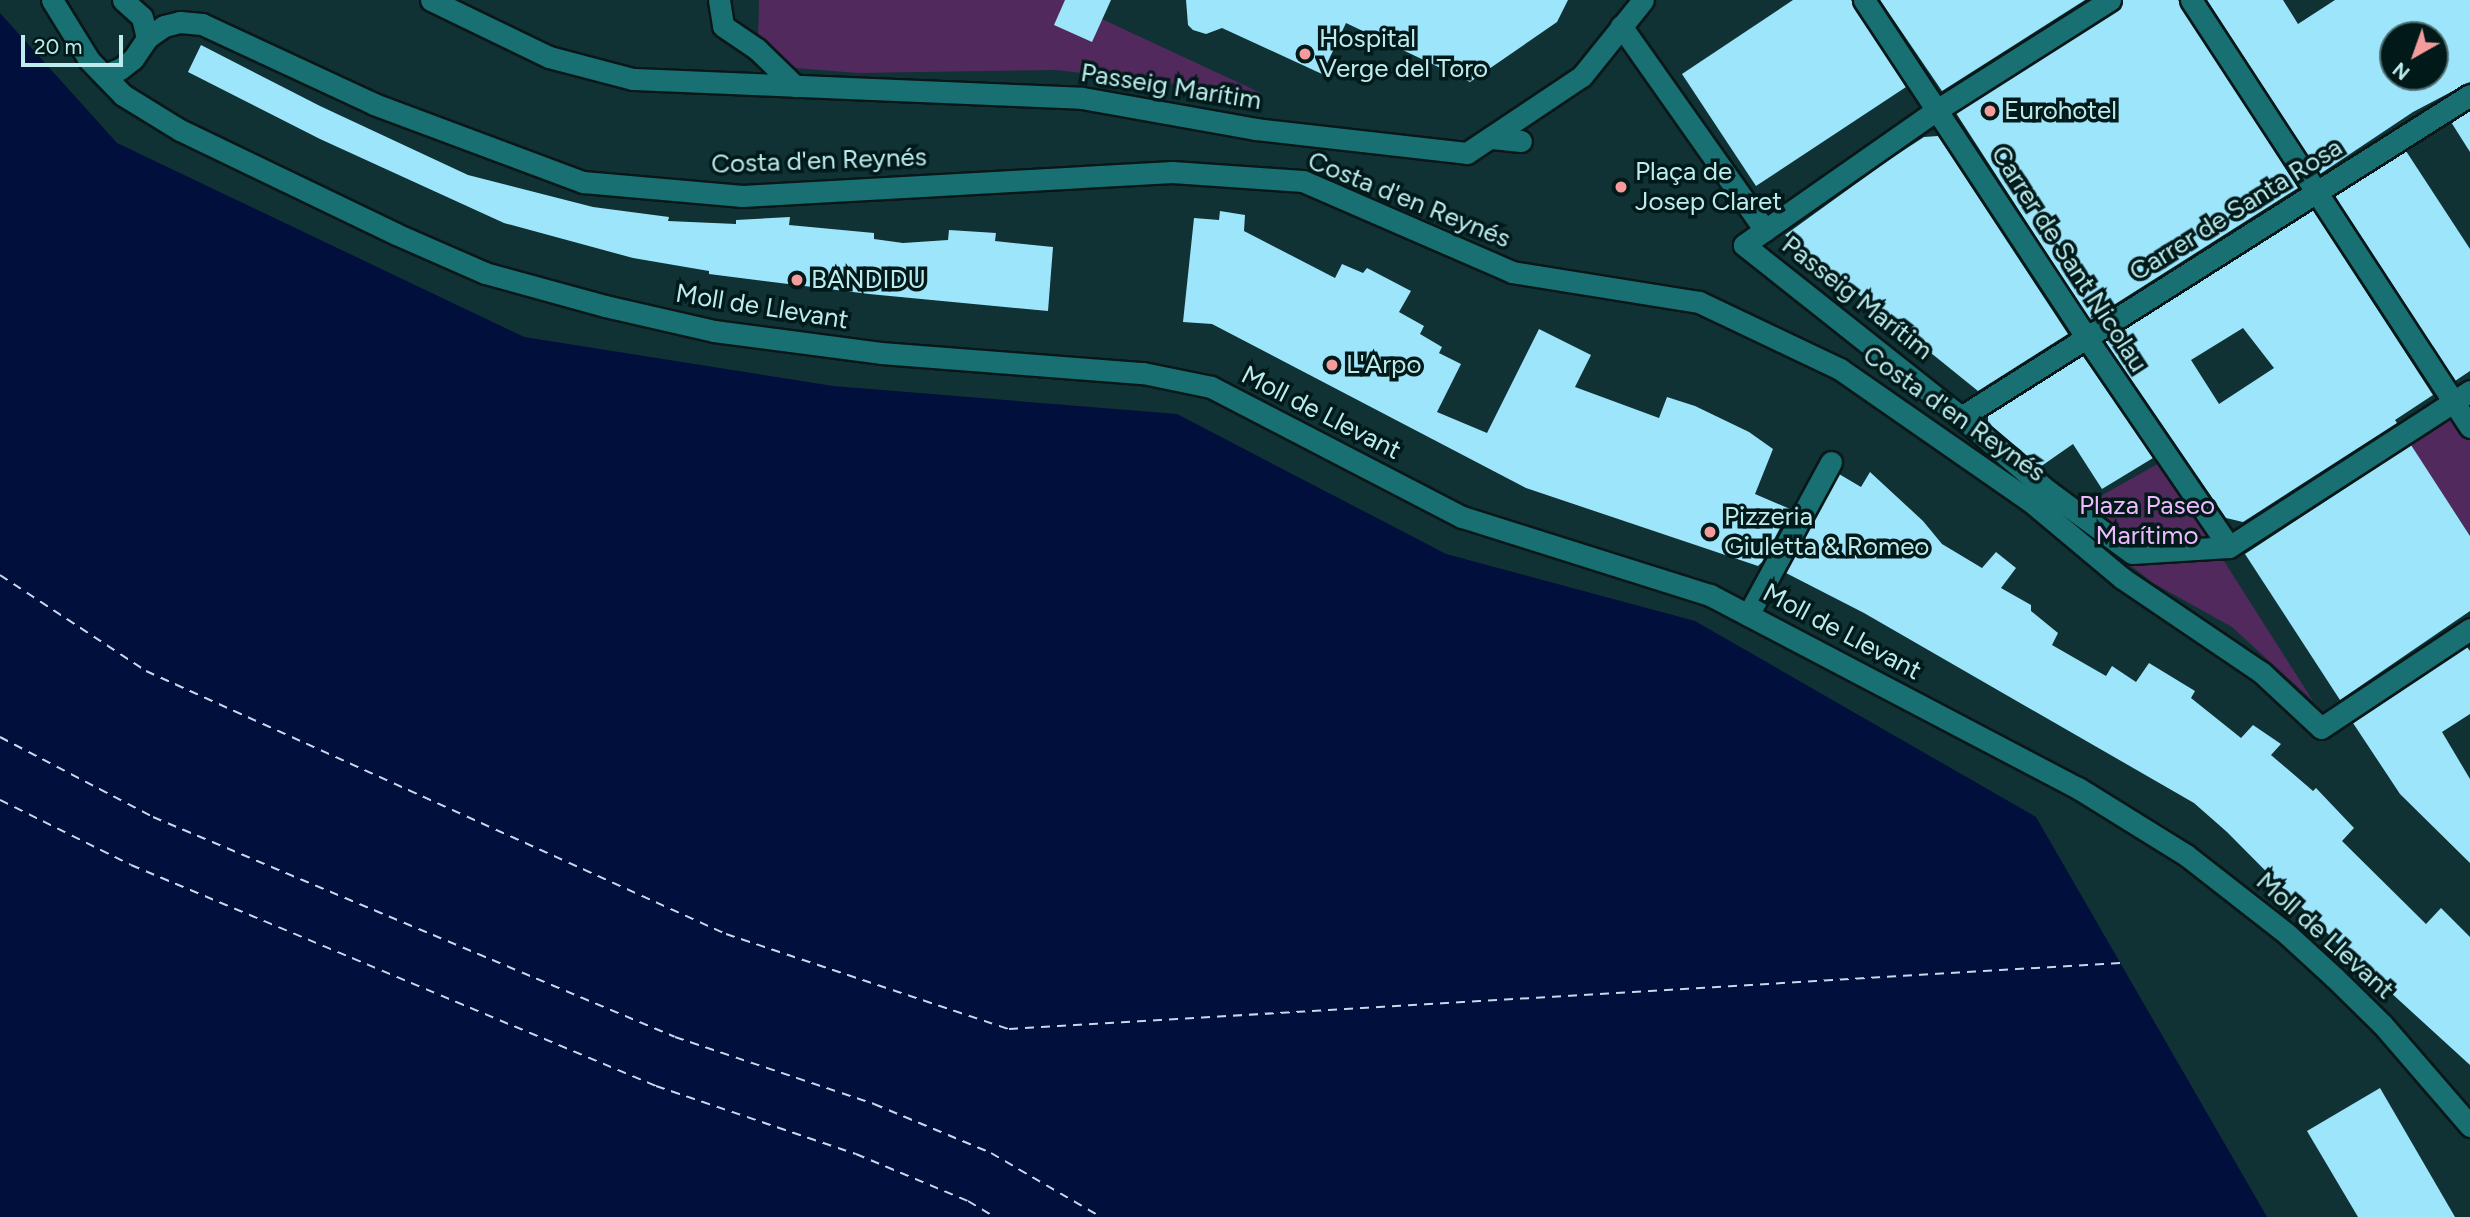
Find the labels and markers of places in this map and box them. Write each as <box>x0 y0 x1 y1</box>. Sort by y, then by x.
place label: Hospital Verge del Toro <box>1319 23 1488 84</box>
marker: Hospital Verge del Toro <box>1297 46 1313 62</box>
place label: Eurohotel <box>2004 95 2117 127</box>
marker: Eurohotel <box>1982 103 1998 119</box>
place label: Plaça de Josep Claret <box>1635 156 1782 218</box>
marker: Plaça de Josep Claret <box>1613 179 1629 195</box>
place label: BANDIDU <box>811 264 926 296</box>
marker: BANDIDU <box>789 272 805 288</box>
place label: L'Arpo <box>1346 349 1422 381</box>
marker: L'Arpo <box>1324 357 1340 373</box>
place label: Pizzeria Giuletta & Romeo <box>1724 501 1929 562</box>
marker: Pizzeria Giuletta & Romeo <box>1702 524 1718 540</box>

